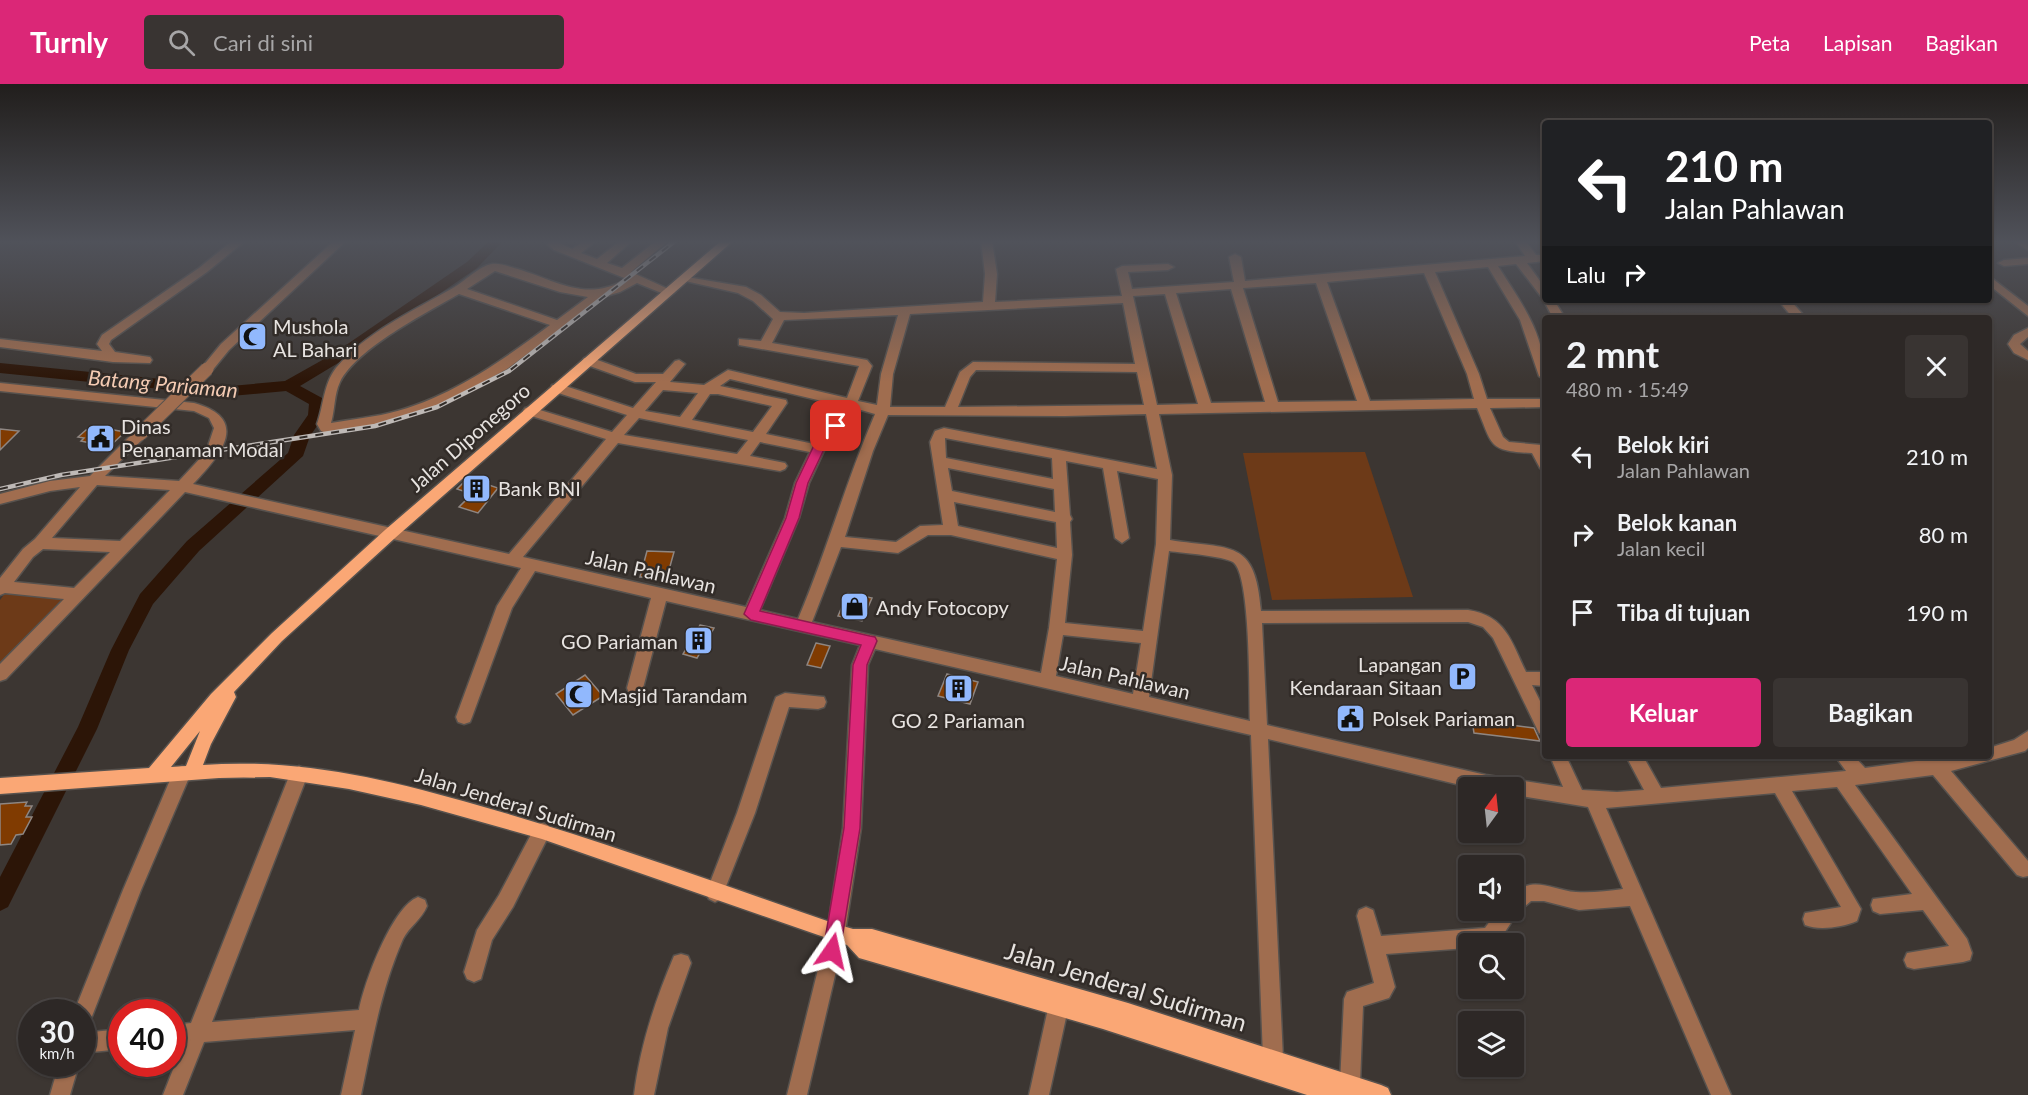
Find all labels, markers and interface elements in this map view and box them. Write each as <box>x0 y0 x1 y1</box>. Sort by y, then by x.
search box <box>144 15 564 69</box>
text: Turnly <box>30 25 108 59</box>
icon: search <box>165 26 198 59</box>
text: Cari di sini <box>213 29 313 56</box>
text: Peta <box>1749 30 1790 55</box>
text: Lapisan <box>1823 30 1892 55</box>
text: Bagikan <box>1925 30 1998 55</box>
text: 210 m <box>1665 141 1783 191</box>
icon: left <box>1566 144 1644 222</box>
text: Jalan Pahlawan <box>1665 192 1845 225</box>
icon: right <box>1618 258 1651 291</box>
text: Lalu <box>1566 261 1606 288</box>
place label: Mushola AL Bahari <box>273 314 357 361</box>
mosque icon: Mushola AL Bahari <box>236 321 268 353</box>
text: 2 mnt <box>1566 332 1659 376</box>
button: close <box>1905 335 1968 398</box>
water label: Batang Pariaman <box>87 364 239 402</box>
text: 480 m · 15:49 <box>1566 377 1689 401</box>
street label: Jalan Diponegoro <box>403 378 535 496</box>
pin <box>810 400 861 451</box>
icon: arrive <box>819 409 852 442</box>
place label: Dinas Penanaman Modal <box>121 414 283 461</box>
public building icon: Dinas Penanaman Modal <box>84 422 116 454</box>
text: Belok kiri <box>1617 431 1709 458</box>
icon: left <box>1566 440 1599 473</box>
text: 210 m <box>1906 443 1968 470</box>
text: Jalan Pahlawan <box>1617 458 1750 482</box>
building icon: Bank BNI <box>461 472 493 504</box>
place label: Bank BNI <box>498 476 581 500</box>
text: Belok kanan <box>1617 509 1737 536</box>
icon: right <box>1566 518 1599 551</box>
text: 80 m <box>1919 521 1968 548</box>
text: Jalan kecil <box>1617 536 1705 560</box>
street label: Jalan Pahlawan <box>583 544 719 598</box>
shop icon: Andy Fotocopy <box>839 591 871 623</box>
place label: Andy Fotocopy <box>876 595 1010 619</box>
icon: arrive <box>1566 596 1599 629</box>
text: Tiba di tujuan <box>1617 599 1750 626</box>
text: 190 m <box>1906 599 1968 626</box>
building icon: GO Pariaman <box>683 625 715 657</box>
place label: GO Pariaman <box>561 629 678 653</box>
street label: Jalan Pahlawan <box>1057 650 1193 704</box>
place label: Lapangan Kendaraan Sitaan <box>1290 652 1442 699</box>
parking icon: Lapangan Kendaraan Sitaan <box>1447 660 1479 692</box>
building icon: GO 2 Pariaman <box>942 673 974 705</box>
button: Keluar <box>1566 678 1761 747</box>
button: Bagikan <box>1773 678 1968 747</box>
mosque icon: Masjid Tarandam <box>563 679 595 711</box>
place label: Masjid Tarandam <box>600 683 747 707</box>
public building icon: Polsek Pariaman <box>1335 702 1367 734</box>
place label: Polsek Pariaman <box>1372 706 1515 730</box>
place label: GO 2 Pariaman <box>891 708 1025 732</box>
street label: Jalan Jenderal Sudirman <box>412 762 620 846</box>
north arrow <box>1458 777 1524 843</box>
map controls <box>1458 777 1524 1077</box>
button: sound <box>1458 855 1524 921</box>
position arrow <box>800 919 864 983</box>
button: search <box>1458 933 1524 999</box>
street label: Jalan Jenderal Sudirman <box>1002 935 1250 1037</box>
speed limit sign: 40 <box>108 999 186 1077</box>
button: layers <box>1458 1011 1524 1077</box>
text: 30 <box>40 1013 74 1049</box>
text: km/h <box>39 1044 75 1062</box>

